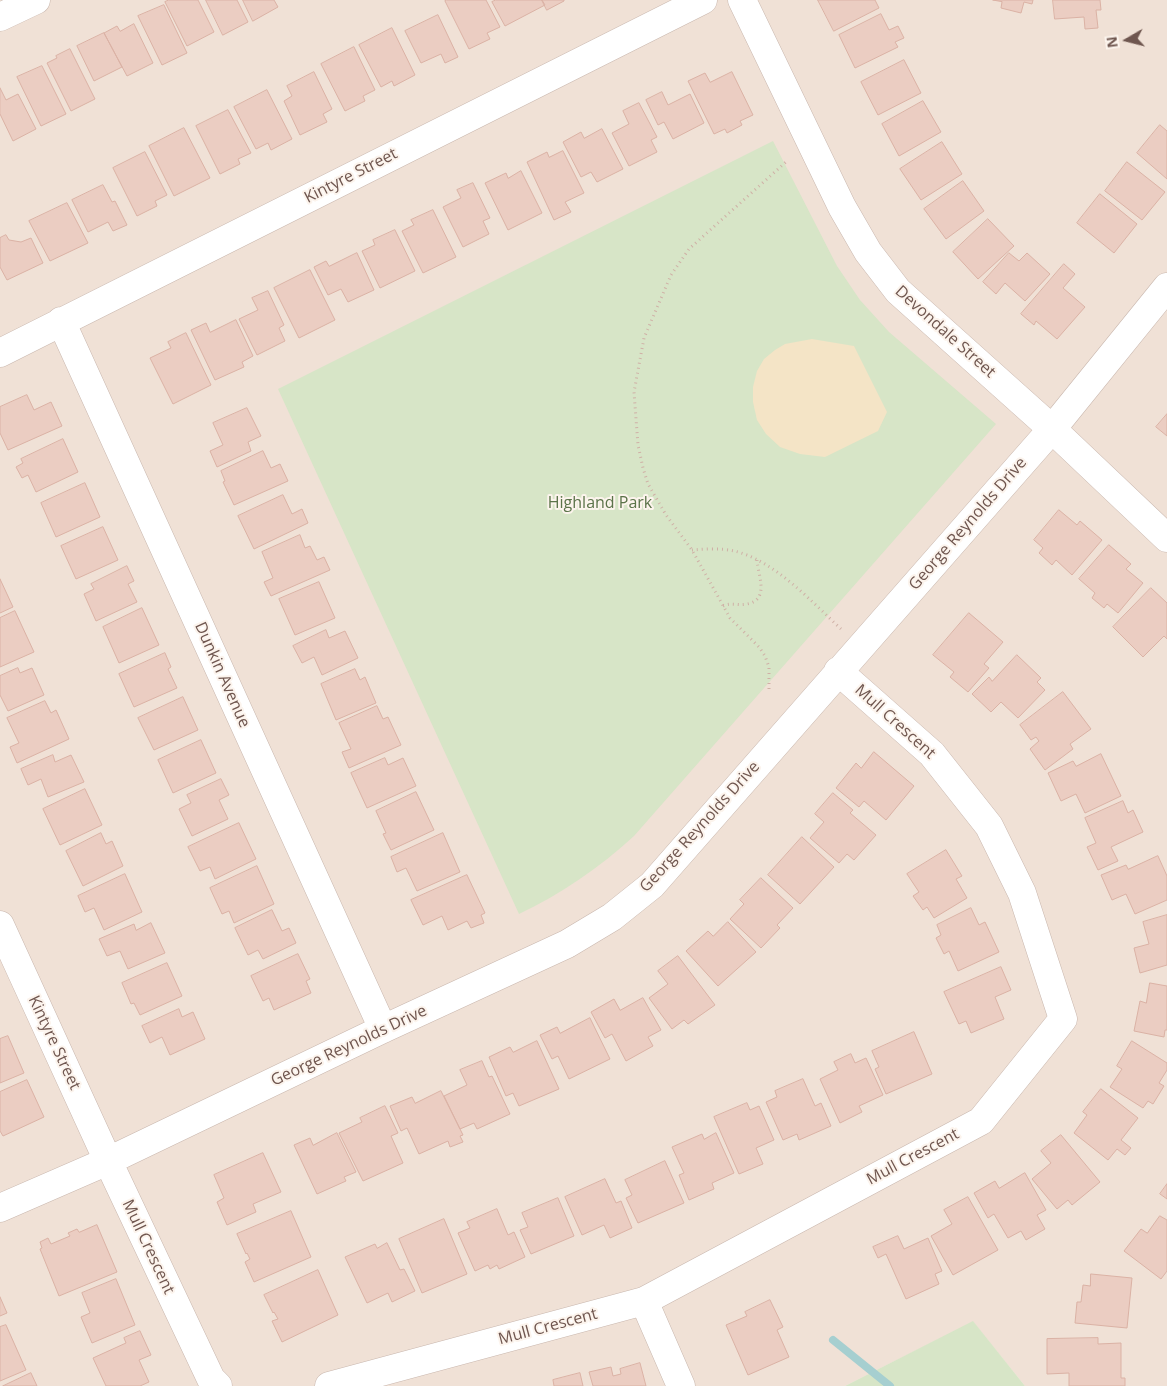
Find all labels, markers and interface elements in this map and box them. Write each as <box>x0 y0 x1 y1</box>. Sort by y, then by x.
north arrow <box>1102 15 1152 65</box>
text: N <box>1101 35 1122 49</box>
street label: Kintyre Street <box>301 144 401 208</box>
street label: Devondale Street <box>891 282 999 382</box>
street label: George Reynolds Drive <box>905 454 1031 594</box>
park label: Highland Park <box>548 493 652 513</box>
street label: Dunkin Avenue <box>190 619 254 731</box>
street label: Mull Crescent <box>851 681 939 763</box>
street label: George Reynolds Drive <box>636 758 764 896</box>
street label: Kintyre Street <box>24 993 84 1093</box>
street label: George Reynolds Drive <box>268 1001 430 1091</box>
street label: Mull Crescent <box>864 1125 962 1189</box>
street label: Mull Crescent <box>118 1197 178 1297</box>
street label: Mull Crescent <box>496 1305 600 1349</box>

